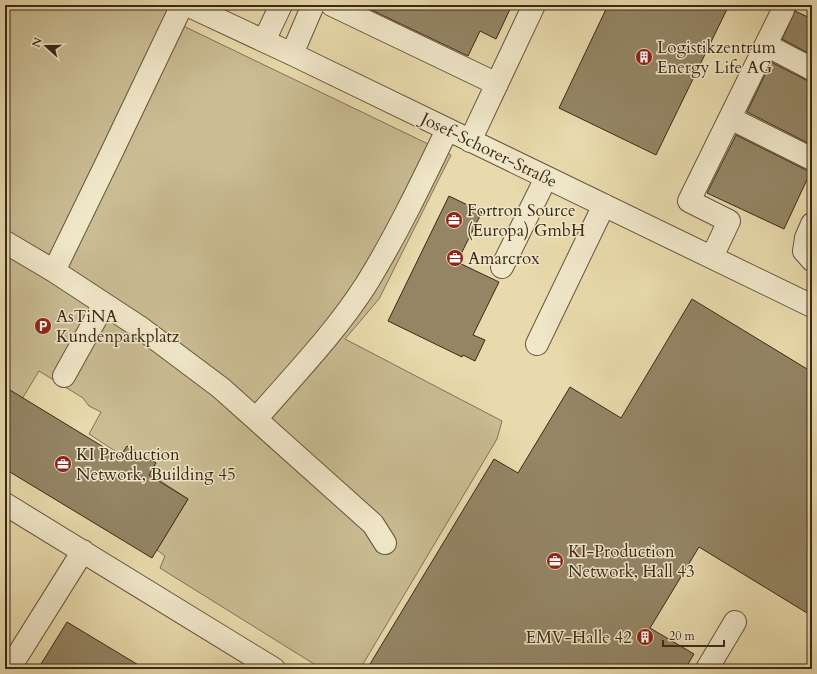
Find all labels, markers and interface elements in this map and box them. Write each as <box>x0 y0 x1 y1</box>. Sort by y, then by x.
north arrow <box>26 26 66 66</box>
text: N <box>28 35 46 50</box>
place label: Logistikzentrum Energy Life AG <box>657 36 777 79</box>
building icon: Logistikzentrum Energy Life AG <box>634 47 654 67</box>
street label: Josef-Schorer-Straße <box>414 106 561 193</box>
place label: Fortron Source (Europa) GmbH <box>467 199 585 242</box>
office icon: Fortron Source (Europa) GmbH <box>444 210 464 230</box>
place label: Amarcrox <box>468 247 540 270</box>
office icon: Amarcrox <box>445 248 465 268</box>
place label: AsTiNA Kundenparkplatz <box>56 305 180 348</box>
parking icon: AsTiNA Kundenparkplatz <box>33 316 53 336</box>
place label: KI Production Network, Building 45 <box>76 443 236 486</box>
office icon: KI Production Network, Building 45 <box>53 454 73 474</box>
place label: KI-Production Network, Hall 43 <box>568 540 695 583</box>
office icon: KI-Production Network, Hall 43 <box>545 551 565 571</box>
scale bar <box>663 622 724 648</box>
place label: EMV-Halle 42 <box>526 626 632 649</box>
building icon: EMV-Halle 42 <box>635 627 655 647</box>
text: 20 m <box>669 628 696 644</box>

